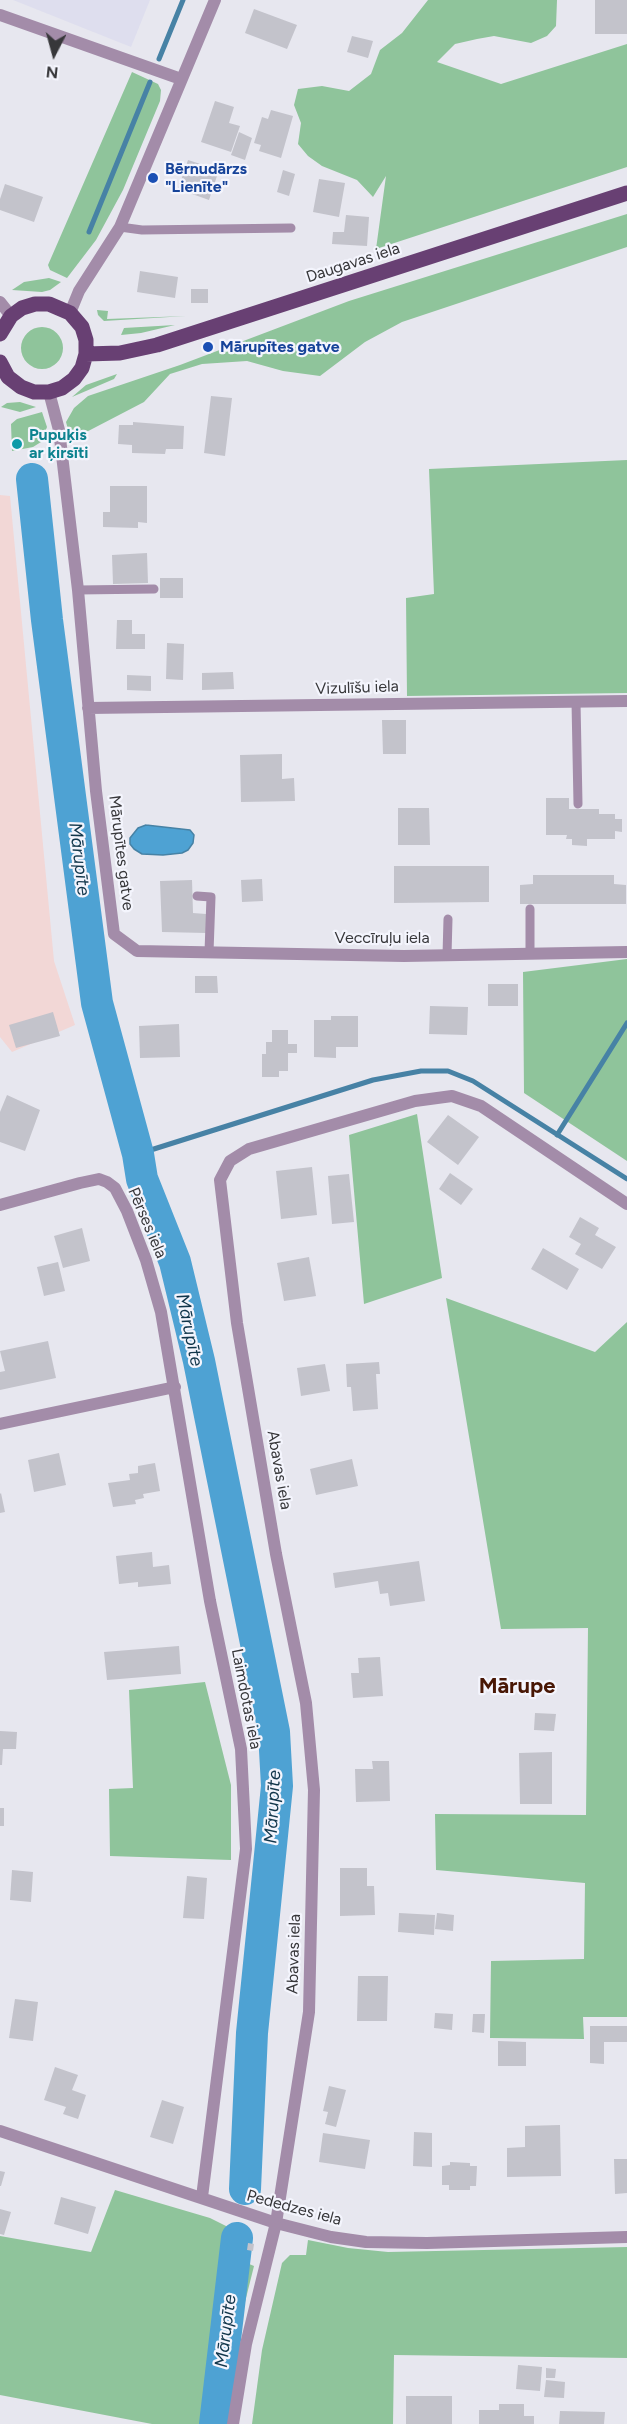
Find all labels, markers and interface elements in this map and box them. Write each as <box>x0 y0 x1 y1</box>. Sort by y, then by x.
north arrow <box>24 24 84 84</box>
text: N <box>45 62 59 82</box>
place label: Bērnudārzs "Lienīte" <box>165 159 247 197</box>
marker: Bērnudārzs "Lienīte" <box>146 171 160 185</box>
street label: Daugavas iela <box>304 239 402 287</box>
place label: Mārupītes gatve <box>220 337 340 357</box>
marker: Mārupītes gatve <box>201 340 215 354</box>
place label: Pupuķis ar ķirsīti <box>29 425 89 463</box>
marker: Pupuķis ar ķirsīti <box>10 437 24 451</box>
street label: Vizulīšu iela <box>315 677 399 699</box>
street label: Mārupītes gatve <box>104 794 138 912</box>
water label: Mārupīte <box>64 821 94 897</box>
street label: Veccīruļu iela <box>334 928 430 948</box>
street label: Pērses iela <box>124 1185 170 1261</box>
water label: Mārupīte <box>171 1292 207 1368</box>
street label: Abavas iela <box>263 1429 295 1511</box>
street label: Laimdotas iela <box>227 1647 265 1751</box>
district label: Mārupe <box>479 1674 555 1700</box>
water label: Mārupīte <box>260 1770 286 1844</box>
street label: Abavas iela <box>283 1914 305 1994</box>
street label: Pededzes iela <box>244 2186 344 2230</box>
water label: Mārupīte <box>211 2293 241 2369</box>

